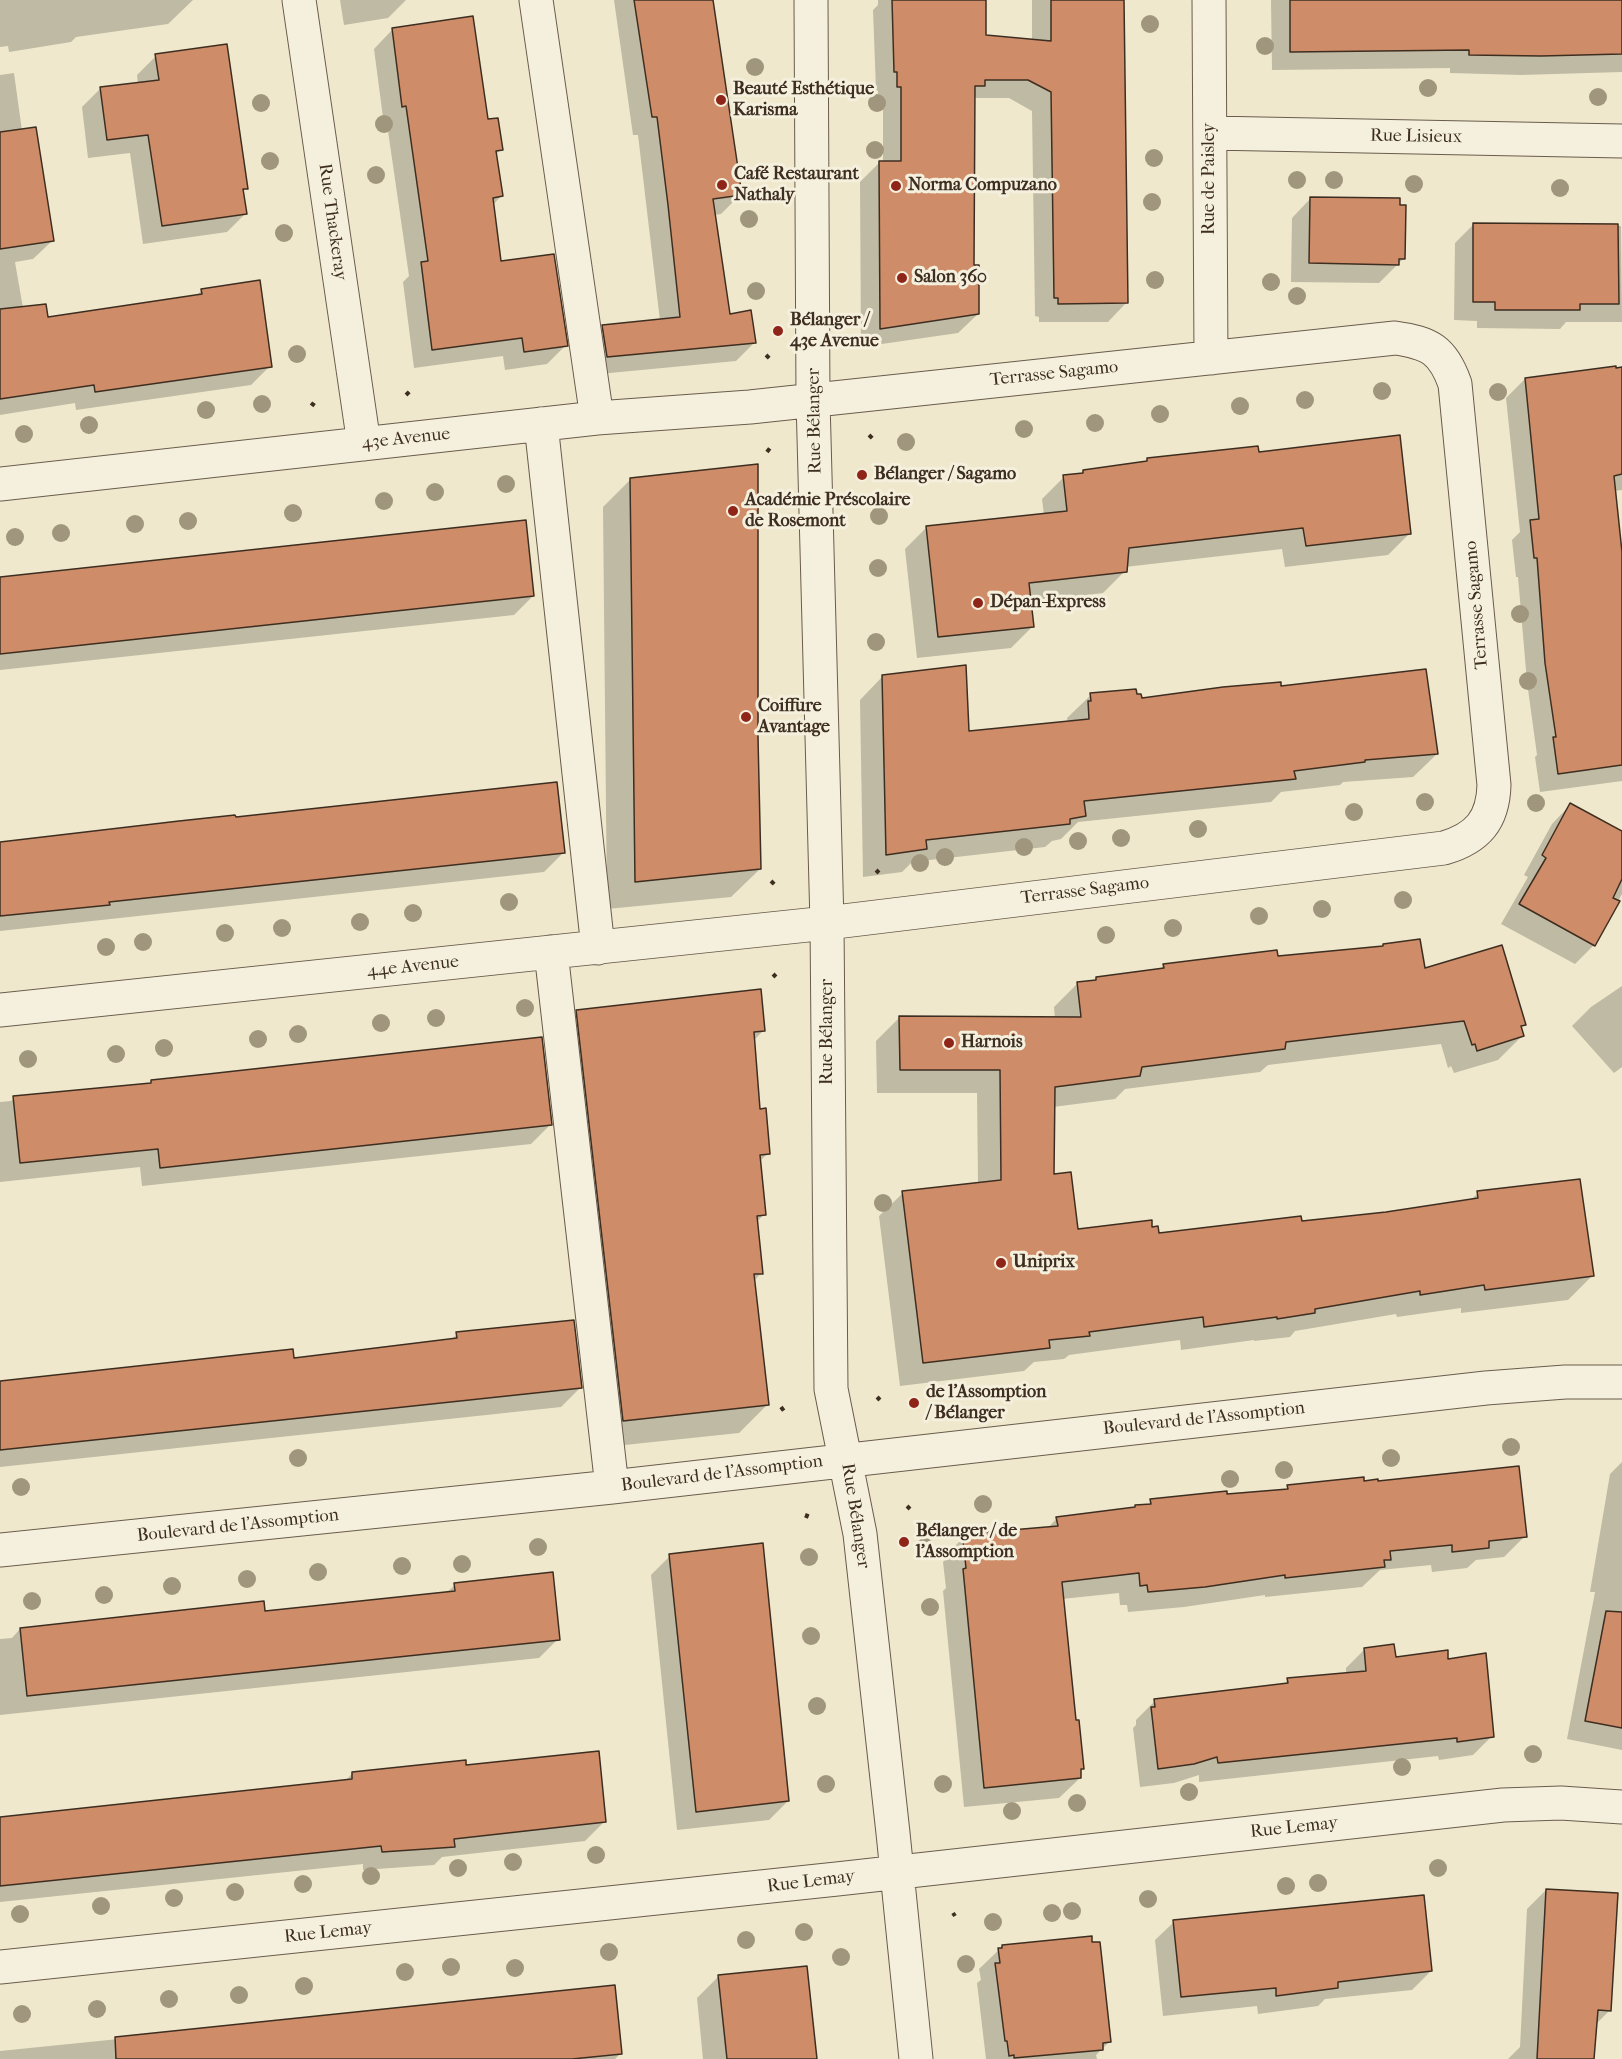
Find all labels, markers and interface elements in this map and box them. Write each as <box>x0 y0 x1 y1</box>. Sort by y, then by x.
place label: Beauté Esthétique Karisma <box>733 79 874 122</box>
marker: Beauté Esthétique Karisma <box>714 93 728 107</box>
street label: Rue de Paisley <box>1199 123 1221 235</box>
street label: Rue Lisieux <box>1370 125 1462 149</box>
street label: Rue Thackeray <box>313 162 351 282</box>
place label: Café Restaurant Nathaly <box>734 164 859 207</box>
place label: Norma Compuzano <box>908 175 1057 197</box>
marker: Café Restaurant Nathaly <box>715 178 729 192</box>
marker: Norma Compuzano <box>889 179 903 193</box>
place label: Salon 360 <box>914 267 987 289</box>
marker: Salon 360 <box>895 271 909 285</box>
place label: Bélanger / 43e Avenue <box>790 310 879 352</box>
marker: Bélanger / 43e Avenue <box>771 324 785 338</box>
street label: Terrasse Sagamo <box>989 357 1119 391</box>
street label: Rue Bélanger <box>803 368 827 474</box>
street label: 43e Avenue <box>361 424 451 454</box>
place label: Bélanger / Sagamo <box>874 464 1016 486</box>
marker: Bélanger / Sagamo <box>855 468 869 482</box>
place label: Académie Préscolaire de Rosemont <box>745 490 910 532</box>
marker: Académie Préscolaire de Rosemont <box>726 504 740 518</box>
street label: Terrasse Sagamo <box>1461 540 1493 670</box>
place label: Dépan-Express <box>990 592 1106 614</box>
marker: Dépan-Express <box>971 596 985 610</box>
place label: Coiffure Avantage <box>758 696 830 738</box>
marker: Coiffure Avantage <box>739 710 753 724</box>
street label: Terrasse Sagamo <box>1020 872 1150 910</box>
street label: 44e Avenue <box>366 951 460 983</box>
street label: Rue Bélanger <box>817 979 839 1085</box>
place label: Harnois <box>961 1032 1023 1054</box>
marker: Harnois <box>942 1036 956 1050</box>
place label: Uniprix <box>1013 1252 1075 1274</box>
marker: Uniprix <box>994 1256 1008 1270</box>
place label: de l'Assomption / Bélanger <box>926 1382 1046 1424</box>
marker: de l'Assomption / Bélanger <box>907 1396 921 1410</box>
street label: Boulevard de l'Assomption <box>1102 1398 1306 1440</box>
street label: Boulevard de l'Assomption <box>620 1451 824 1497</box>
street label: Rue Bélanger <box>836 1462 874 1570</box>
street label: Boulevard de l'Assomption <box>136 1505 340 1547</box>
place label: Bélanger / de l'Assomption <box>916 1521 1017 1564</box>
marker: Bélanger / de l'Assomption <box>897 1535 911 1549</box>
street label: Rue Lemay <box>1249 1813 1339 1843</box>
street label: Rue Lemay <box>766 1866 856 1898</box>
street label: Rue Lemay <box>283 1918 373 1948</box>

